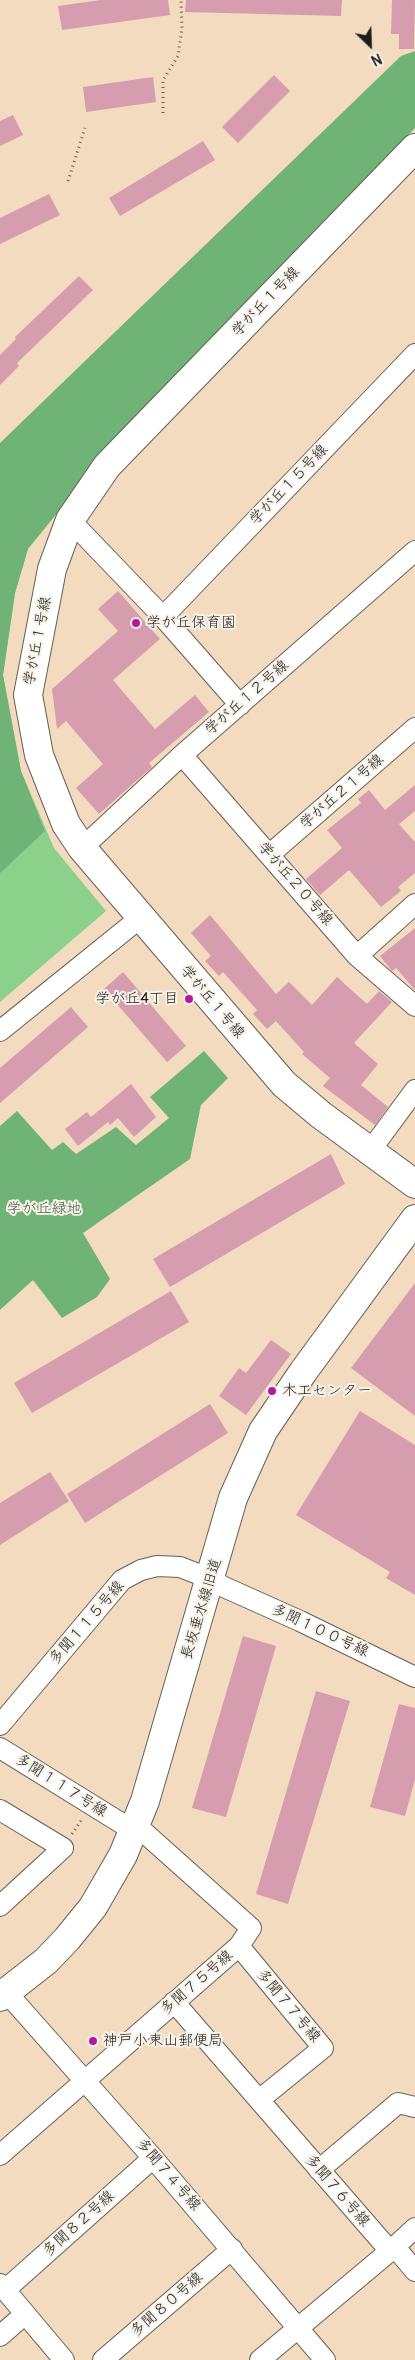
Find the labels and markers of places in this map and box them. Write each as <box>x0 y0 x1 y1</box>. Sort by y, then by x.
place label: 学が丘保育園 <box>146 614 236 632</box>
marker: 学が丘保育園 <box>130 617 142 629</box>
place label: 学が丘4丁目 <box>95 990 179 1008</box>
marker: 学が丘4丁目 <box>183 993 195 1005</box>
place label: 木工センター <box>282 1382 372 1400</box>
marker: 木工センター <box>266 1385 278 1397</box>
place label: 神戸小束山郵便局 <box>103 2032 223 2050</box>
marker: 神戸小束山郵便局 <box>87 2035 99 2047</box>

